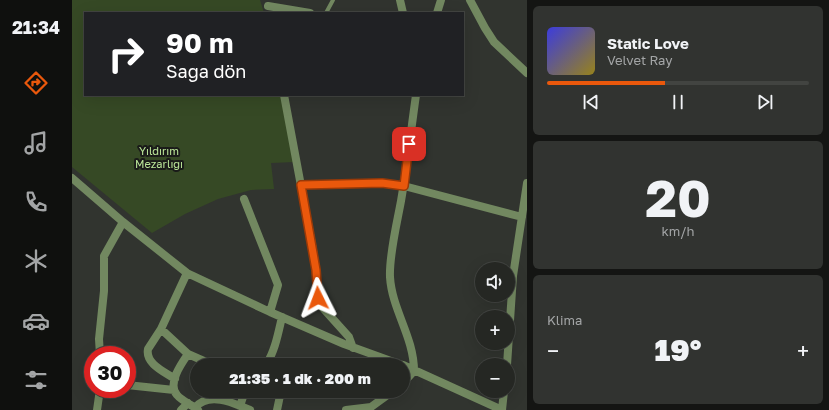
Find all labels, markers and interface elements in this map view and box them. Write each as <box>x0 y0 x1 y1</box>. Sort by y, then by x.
text: 21:34 <box>12 16 60 38</box>
text: 90 m <box>166 26 233 59</box>
icon: right <box>100 28 152 80</box>
text: Static Love <box>607 34 689 52</box>
text: Velvet Ray <box>607 52 672 68</box>
text: Sağa dön <box>166 60 246 82</box>
icon: directions <box>22 69 50 97</box>
icon: previous <box>580 91 602 113</box>
icon: pause <box>667 91 689 113</box>
icon: next <box>754 91 776 113</box>
pin <box>392 127 426 161</box>
icon: music <box>22 129 50 157</box>
icon: arrive <box>398 133 420 155</box>
park label: Yıldırım Mezarlığı <box>135 144 183 170</box>
text: 20 <box>645 166 711 228</box>
icon: phone <box>22 188 50 216</box>
text: km/h <box>661 223 695 239</box>
icon: climate <box>22 247 50 275</box>
map controls <box>475 262 515 398</box>
button: sound <box>475 262 515 302</box>
position arrow <box>297 277 339 319</box>
icon: car <box>22 307 50 335</box>
button: + <box>475 310 515 350</box>
text: Klima <box>547 312 582 328</box>
text: 19° <box>654 332 702 368</box>
text: − <box>547 337 559 364</box>
text: + <box>797 337 809 364</box>
speed limit sign: 30 <box>84 346 136 398</box>
button: − <box>475 358 515 398</box>
icon: filters <box>22 366 50 394</box>
text: 21:35 · 1 dk · 200 m <box>229 369 371 387</box>

